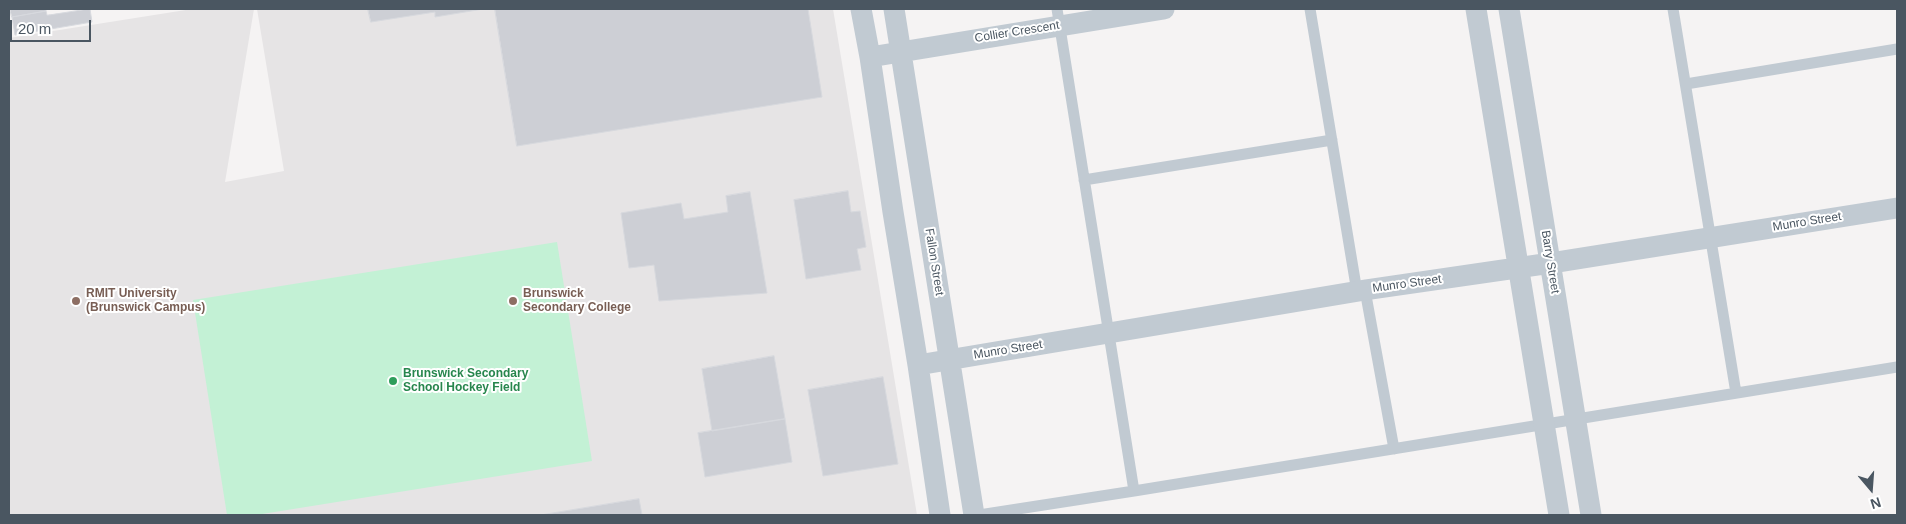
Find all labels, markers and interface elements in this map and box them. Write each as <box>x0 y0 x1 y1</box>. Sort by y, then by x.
scale bar <box>12 10 94 42</box>
street label: Collier Crescent <box>974 18 1060 46</box>
text: 20 m <box>18 20 51 37</box>
street label: Munro Street <box>1772 209 1842 235</box>
street label: Fallon Street <box>922 227 946 297</box>
street label: Barry Street <box>1538 229 1562 295</box>
street label: Munro Street <box>1372 272 1442 296</box>
place label: RMIT University (Brunswick Campus) <box>86 287 205 315</box>
place label: Brunswick Secondary College <box>523 287 631 315</box>
marker: RMIT University (Brunswick Campus) <box>70 295 82 307</box>
marker: Brunswick Secondary College <box>507 295 519 307</box>
street label: Munro Street <box>973 337 1043 363</box>
place label: Brunswick Secondary School Hockey Field <box>403 367 528 395</box>
marker: Brunswick Secondary School Hockey Field <box>387 375 399 387</box>
north arrow <box>1846 464 1896 514</box>
text: N <box>1868 494 1883 512</box>

